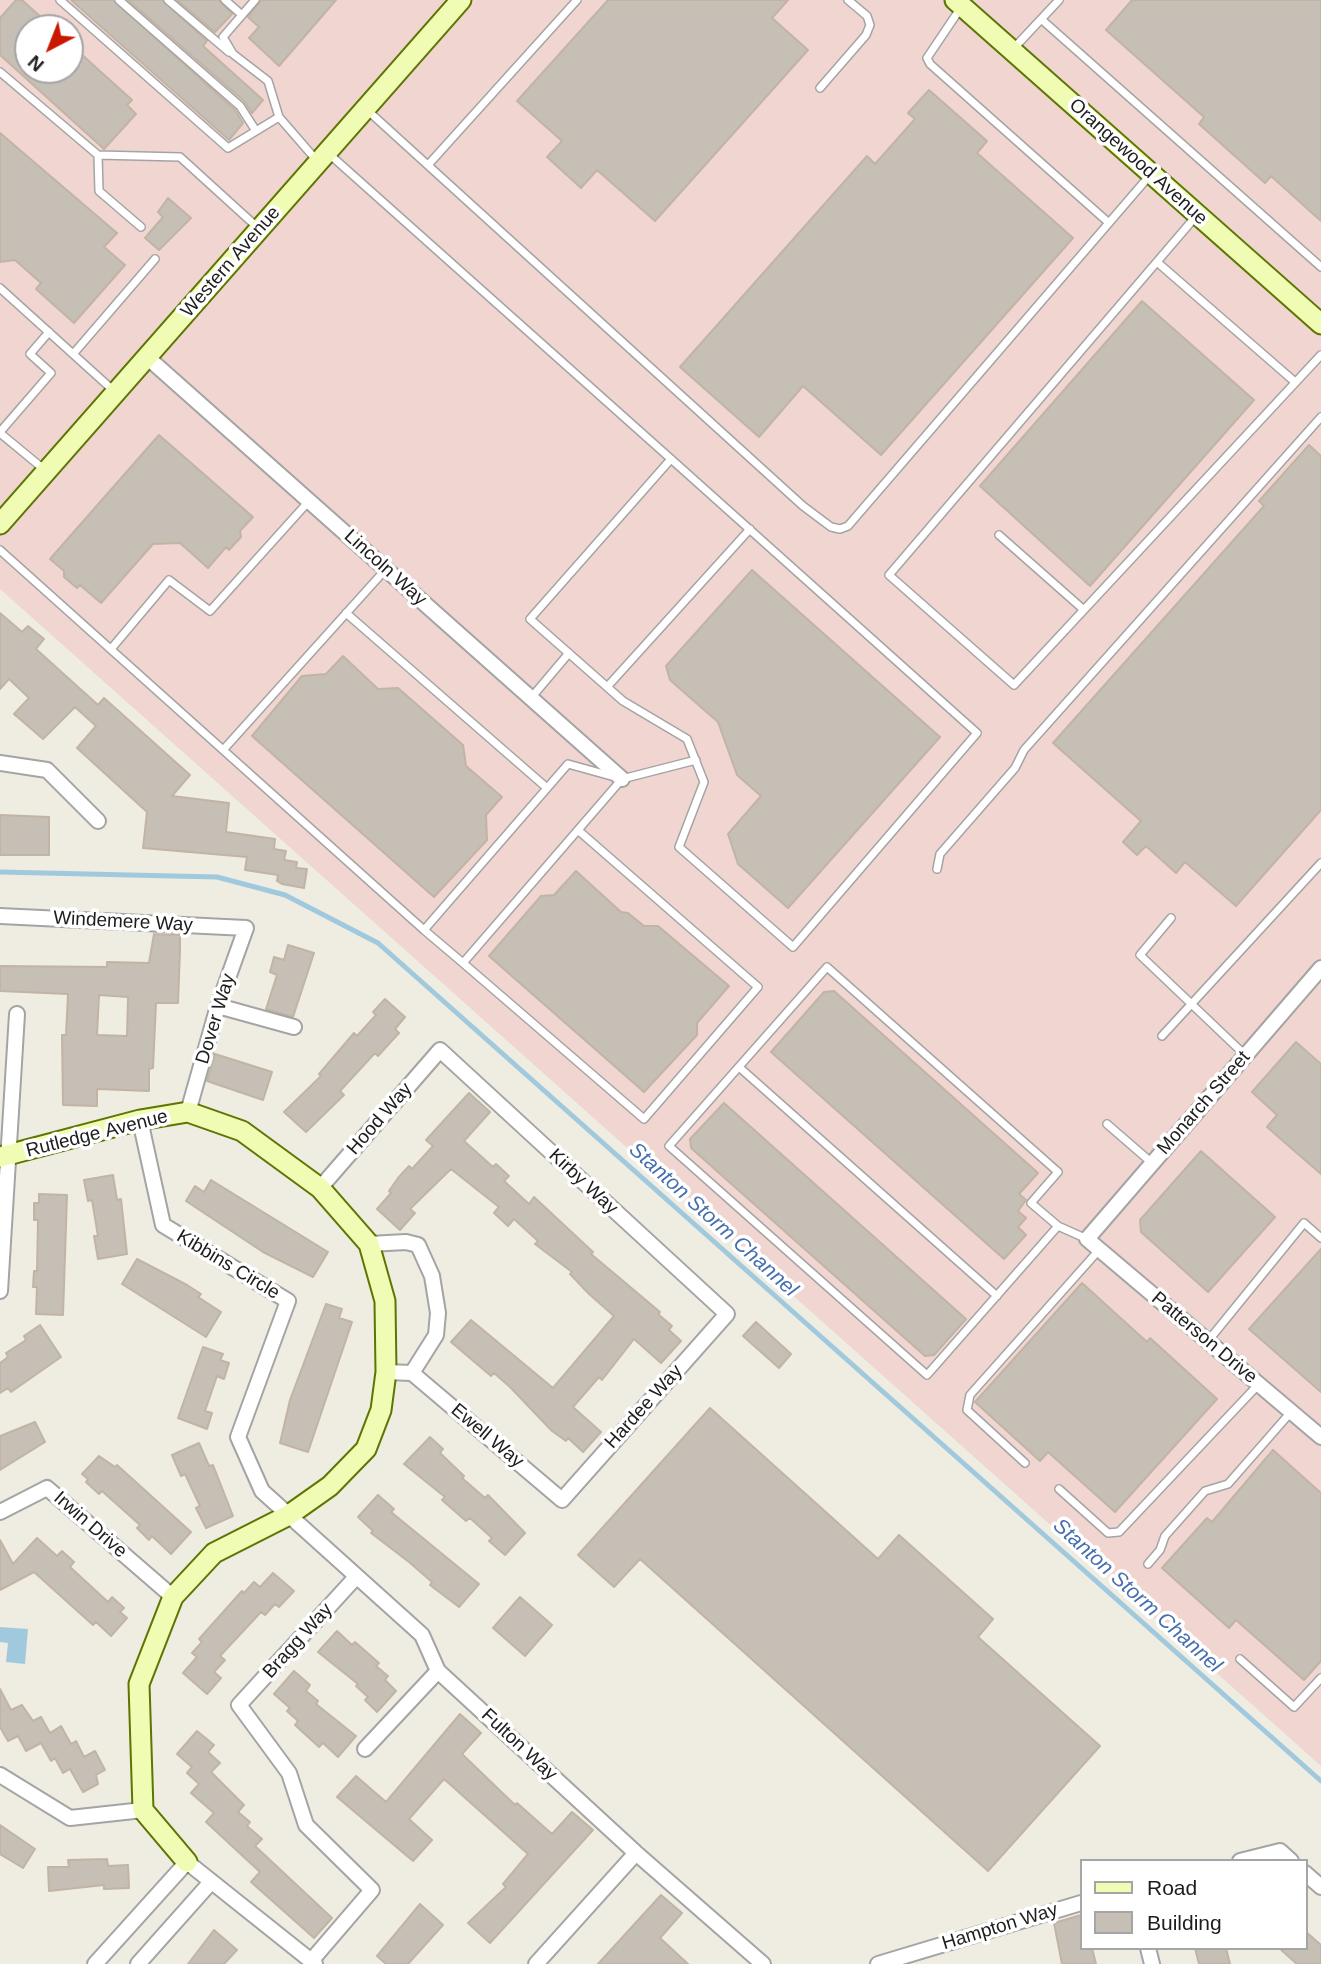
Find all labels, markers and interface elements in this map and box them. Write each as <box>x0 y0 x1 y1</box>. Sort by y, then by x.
north arrow <box>14 14 84 84</box>
text: N <box>24 51 48 76</box>
street label: Orangewood Avenue <box>1064 94 1212 230</box>
street label: Western Avenue <box>177 202 285 322</box>
street label: Lincoln Way <box>339 525 431 611</box>
street label: Windemere Way <box>53 907 193 937</box>
street label: Dover Way <box>191 971 241 1067</box>
street label: Monarch Street <box>1153 1047 1255 1159</box>
street label: Hood Way <box>343 1078 417 1160</box>
street label: Rutledge Avenue <box>24 1105 170 1163</box>
water label: Stanton Storm Channel <box>623 1138 803 1302</box>
street label: Kirby Way <box>544 1144 622 1220</box>
street label: Kibbins Circle <box>172 1225 284 1305</box>
street label: Patterson Drive <box>1147 1287 1261 1389</box>
street label: Hardee Way <box>600 1360 688 1454</box>
street label: Ewell Way <box>446 1399 528 1473</box>
street label: Irwin Drive <box>49 1487 131 1563</box>
water label: Stanton Storm Channel <box>1047 1514 1227 1678</box>
street label: Bragg Way <box>258 1599 338 1683</box>
street label: Fulton Way <box>476 1704 562 1786</box>
legend <box>1080 1859 1307 1950</box>
text: Road <box>1147 1876 1197 1899</box>
street label: Hampton Way <box>939 1899 1061 1955</box>
text: Building <box>1147 1911 1222 1934</box>

